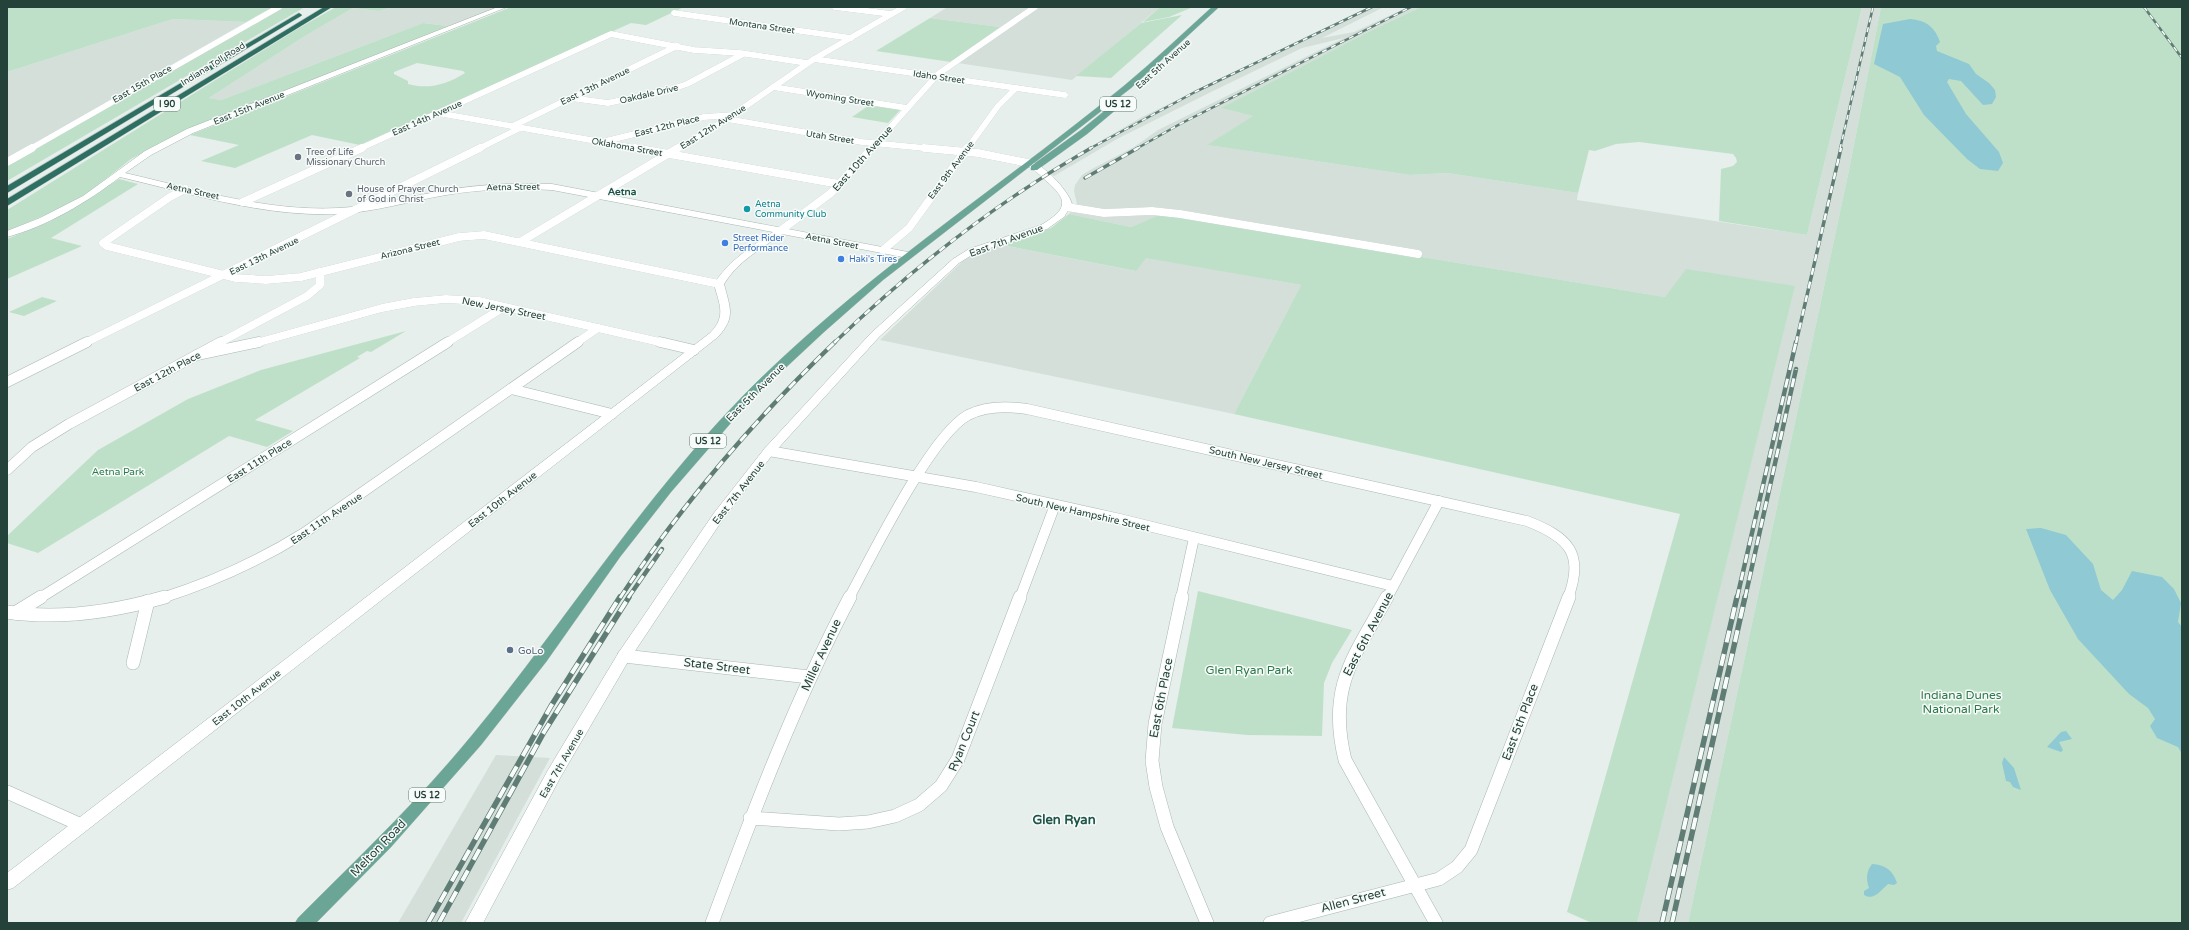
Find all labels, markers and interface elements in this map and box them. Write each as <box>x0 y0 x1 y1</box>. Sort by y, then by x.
street label: Montana Street <box>728 16 796 37</box>
street label: East 5th Avenue <box>1134 37 1193 92</box>
street label: Indiana Toll Road <box>179 40 247 89</box>
street label: East 15th Place <box>111 63 174 106</box>
street label: East 13th Avenue <box>559 65 632 108</box>
street label: Idaho Street <box>912 68 966 87</box>
street label: Oakdale Drive <box>619 82 679 107</box>
street label: Wyoming Street <box>805 88 875 109</box>
street label: East 15th Avenue <box>212 89 286 128</box>
road number: I 90 <box>154 97 180 111</box>
road number: US 12 <box>1100 97 1136 111</box>
street label: East 14th Avenue <box>390 98 464 139</box>
street label: East 12th Avenue <box>678 103 748 152</box>
street label: East 12th Place <box>634 113 701 140</box>
street label: East 10th Avenue <box>830 123 896 194</box>
street label: Utah Street <box>805 128 855 147</box>
street label: Oklahoma Street <box>591 136 664 159</box>
street label: East 9th Avenue <box>926 139 977 202</box>
place label: Tree of Life Missionary Church <box>306 147 385 168</box>
marker: Tree of Life Missionary Church <box>293 152 303 162</box>
street label: Aetna Street <box>165 181 221 203</box>
street label: Aetna Street <box>486 182 541 193</box>
place label: House of Prayer Church of God in Christ <box>357 184 458 205</box>
district label: Aetna <box>608 186 637 198</box>
marker: House of Prayer Church of God in Christ <box>344 189 354 199</box>
place label: Aetna Community Club <box>755 199 827 220</box>
marker: Aetna Community Club <box>742 204 752 214</box>
street label: East 7th Avenue <box>968 222 1045 260</box>
street label: Aetna Street <box>804 231 860 252</box>
place label: Street Rider Performance <box>733 233 788 254</box>
street label: East 13th Avenue <box>228 235 301 278</box>
street label: Arizona Street <box>379 237 442 262</box>
marker: Street Rider Performance <box>720 238 730 248</box>
marker: Haki's Tires <box>836 254 846 264</box>
place label: Haki's Tires <box>849 254 897 265</box>
street label: New Jersey Street <box>461 295 547 323</box>
street label: East 12th Place <box>132 349 203 395</box>
street label: East 5th Avenue <box>724 361 788 424</box>
road number: US 12 <box>690 434 726 448</box>
street label: East 11th Place <box>225 436 294 486</box>
street label: South New Jersey Street <box>1208 444 1324 482</box>
street label: East 7th Avenue <box>710 458 768 527</box>
park label: Aetna Park <box>92 466 145 478</box>
street label: East 10th Avenue <box>466 469 540 530</box>
street label: East 11th Avenue <box>288 490 365 547</box>
street label: South New Hampshire Street <box>1014 492 1151 534</box>
street label: East 6th Avenue <box>1340 589 1396 678</box>
street label: Miller Avenue <box>798 617 844 693</box>
marker: GoLo <box>505 645 515 655</box>
place label: GoLo <box>518 645 543 657</box>
street label: State Street <box>683 655 752 677</box>
street label: East 6th Place <box>1146 657 1176 739</box>
park label: Glen Ryan Park <box>1205 663 1293 677</box>
street label: East 10th Avenue <box>210 667 284 728</box>
street label: East 5th Place <box>1499 681 1541 762</box>
park label: Indiana Dunes National Park <box>1920 688 2002 716</box>
street label: Ryan Court <box>946 708 983 773</box>
street label: East 7th Avenue <box>537 727 587 800</box>
road number: US 12 <box>409 788 445 802</box>
district label: Glen Ryan <box>1032 812 1096 828</box>
street label: Melton Road <box>347 817 409 879</box>
street label: Allen Street <box>1319 885 1387 915</box>

